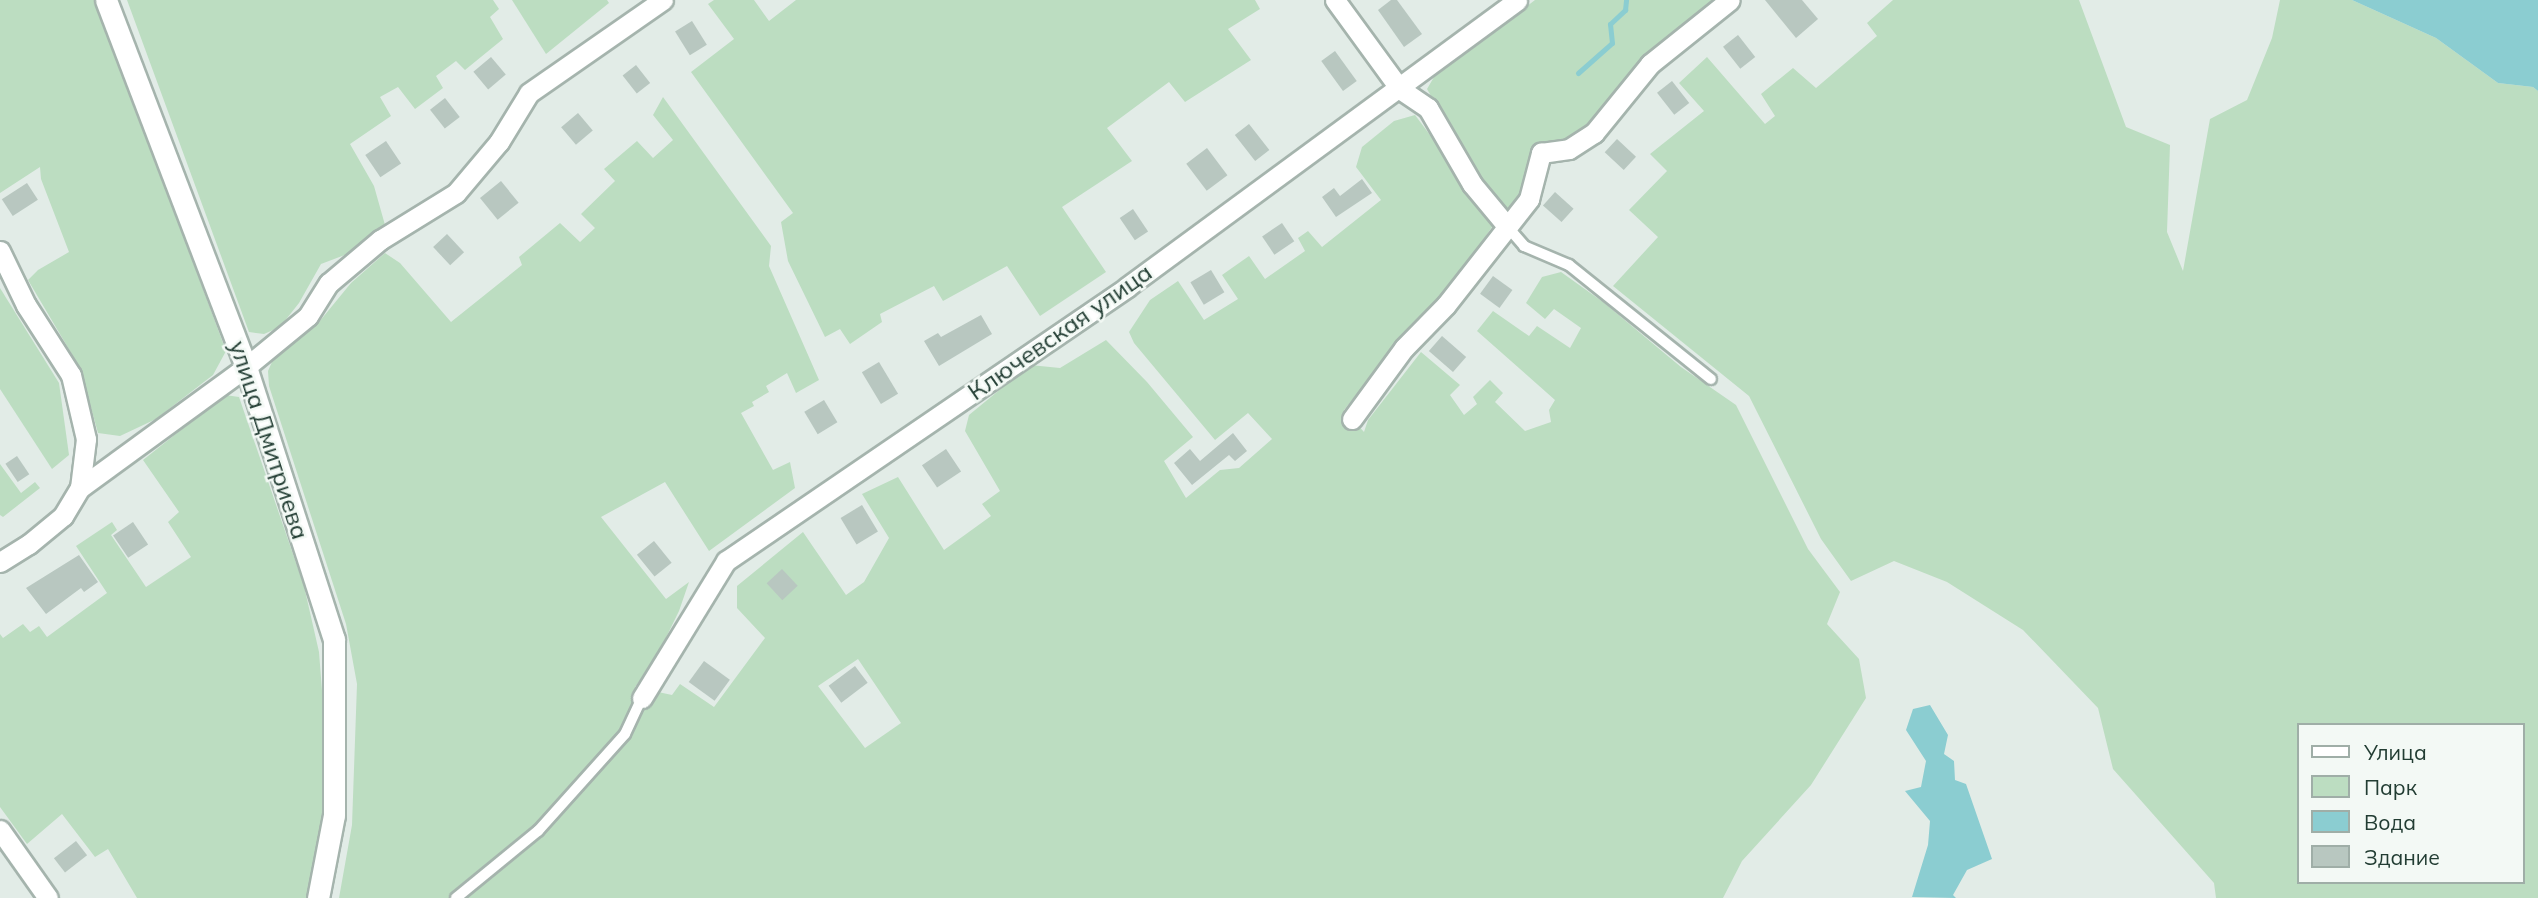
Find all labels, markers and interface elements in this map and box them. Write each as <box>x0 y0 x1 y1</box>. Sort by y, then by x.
street label: Ключевская улица <box>962 258 1158 406</box>
street label: улица Дмитриева <box>223 337 315 543</box>
legend <box>2296 723 2524 884</box>
text: Улица <box>2364 739 2427 765</box>
text: Парк <box>2364 774 2417 800</box>
text: Вода <box>2364 809 2416 835</box>
text: Здание <box>2364 844 2440 870</box>

